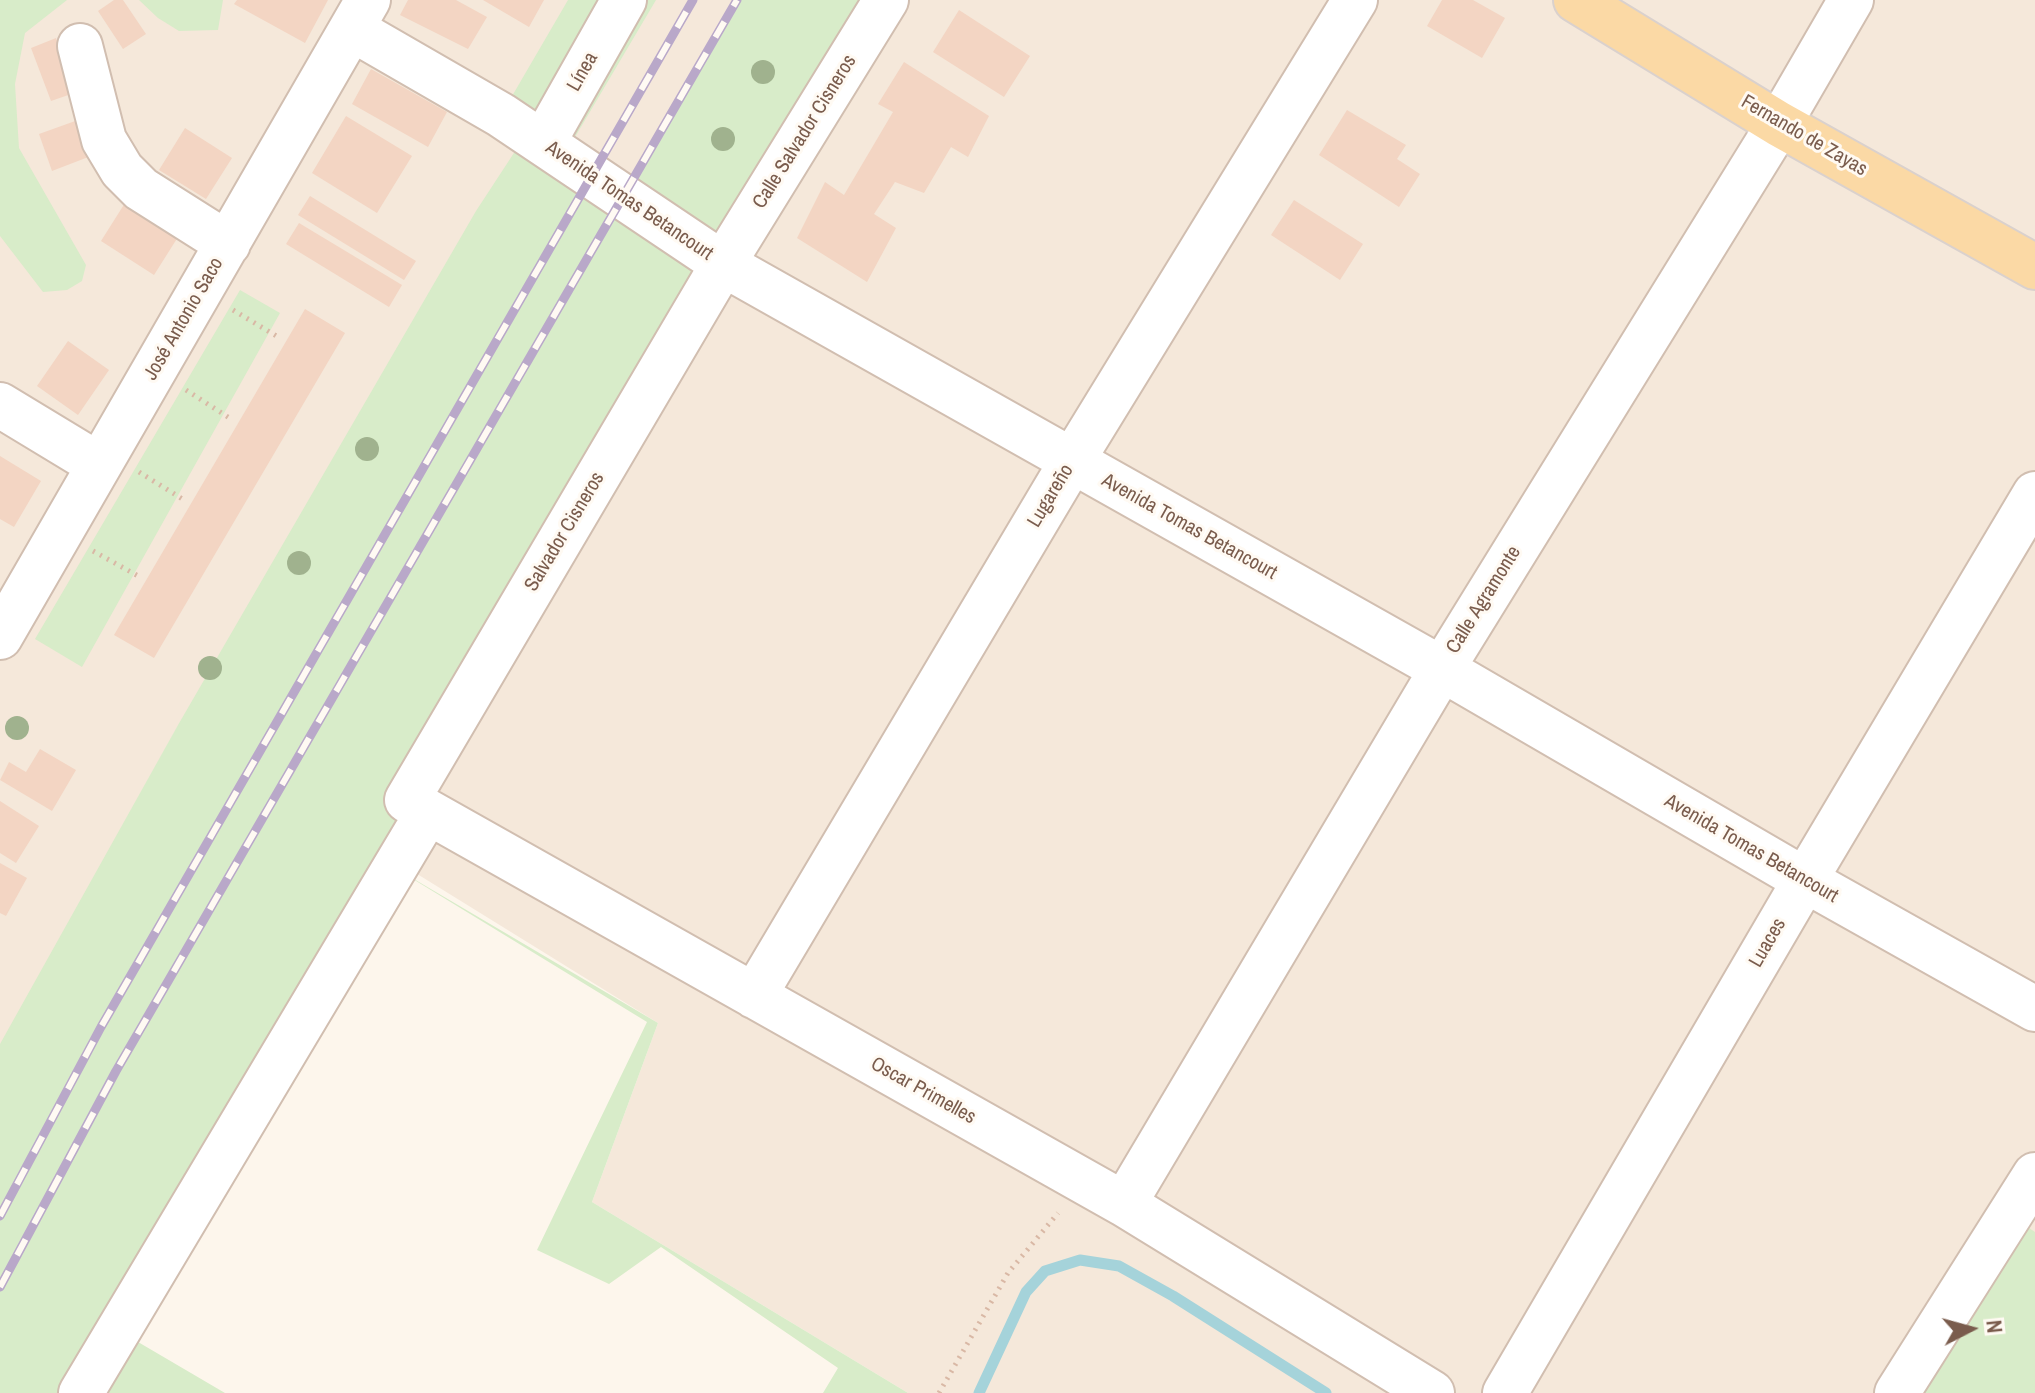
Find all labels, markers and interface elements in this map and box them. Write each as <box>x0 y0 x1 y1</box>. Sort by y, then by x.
street label: Línea <box>562 48 604 96</box>
street label: Calle Salvador Cisneros <box>748 51 862 213</box>
street label: Fernando de Zayas <box>1737 90 1871 182</box>
street label: Avenida Tomas Betancourt <box>541 136 717 266</box>
street label: José Antonio Saco <box>139 253 229 385</box>
street label: Lugareño <box>1023 460 1079 532</box>
street label: Salvador Cisneros <box>520 468 610 596</box>
street label: Avenida Tomas Betancourt <box>1097 469 1281 585</box>
street label: Calle Agramonte <box>1441 542 1527 658</box>
street label: Avenida Tomas Betancourt <box>1660 789 1842 909</box>
street label: Luaces <box>1744 914 1792 972</box>
street label: Oscar Primelles <box>866 1052 980 1130</box>
north arrow <box>1931 1289 2011 1369</box>
text: N <box>1979 1318 2010 1335</box>

